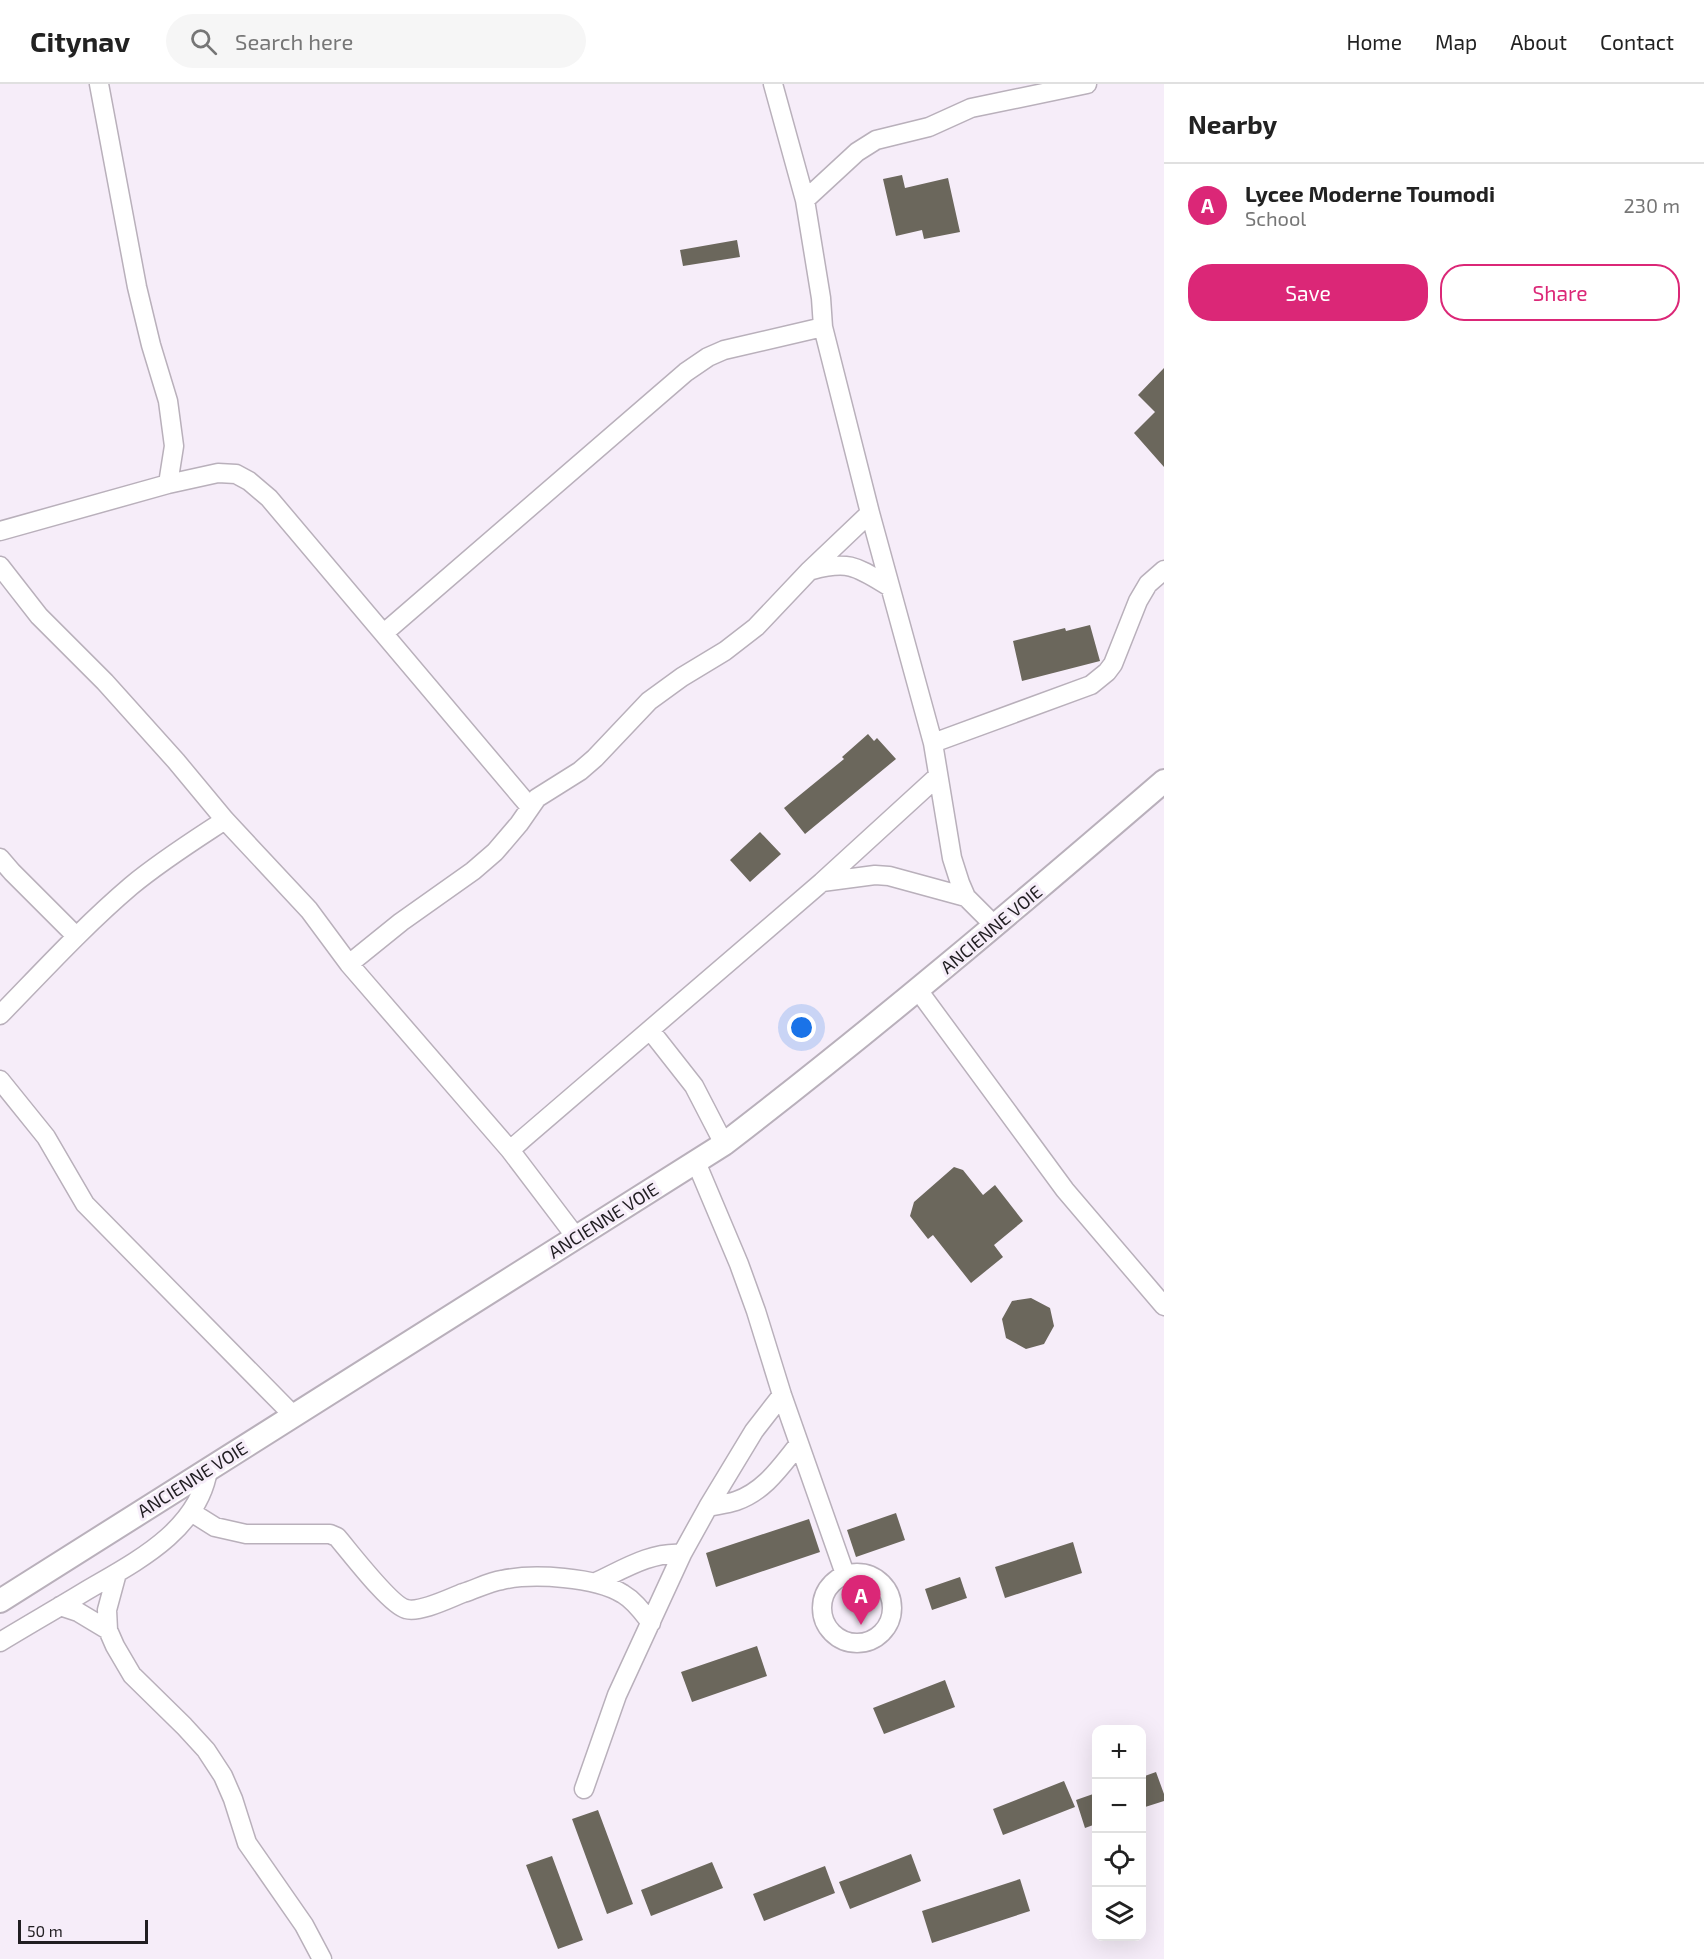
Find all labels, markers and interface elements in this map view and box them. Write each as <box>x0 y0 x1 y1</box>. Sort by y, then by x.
search box <box>166 14 586 68</box>
text: Citynav <box>30 24 130 58</box>
icon: search <box>187 25 220 58</box>
text: Search here <box>235 28 353 54</box>
text: Home <box>1346 29 1402 54</box>
text: Map <box>1435 29 1477 54</box>
text: About <box>1510 29 1567 54</box>
text: Contact <box>1600 29 1674 54</box>
text: Nearby <box>1188 108 1277 139</box>
text: Lycee Moderne Toumodi <box>1245 180 1495 206</box>
text: A <box>1201 193 1214 217</box>
text: 230 m <box>1624 193 1680 217</box>
text: School <box>1245 206 1306 230</box>
button: Save <box>1188 264 1428 321</box>
button: Share <box>1440 264 1680 321</box>
street label: ANCIENNE VOIE <box>936 880 1046 978</box>
your location <box>787 1013 816 1042</box>
street label: ANCIENNE VOIE <box>544 1177 662 1263</box>
street label: ANCIENNE VOIE <box>133 1436 251 1522</box>
pin: A <box>842 1576 880 1625</box>
map controls <box>1092 1725 1146 1941</box>
button: + <box>1092 1725 1146 1779</box>
button: − <box>1092 1779 1146 1833</box>
button: locate <box>1092 1833 1146 1887</box>
button: layers <box>1092 1887 1146 1941</box>
scale bar <box>18 1917 148 1944</box>
text: 50 m <box>27 1921 63 1940</box>

